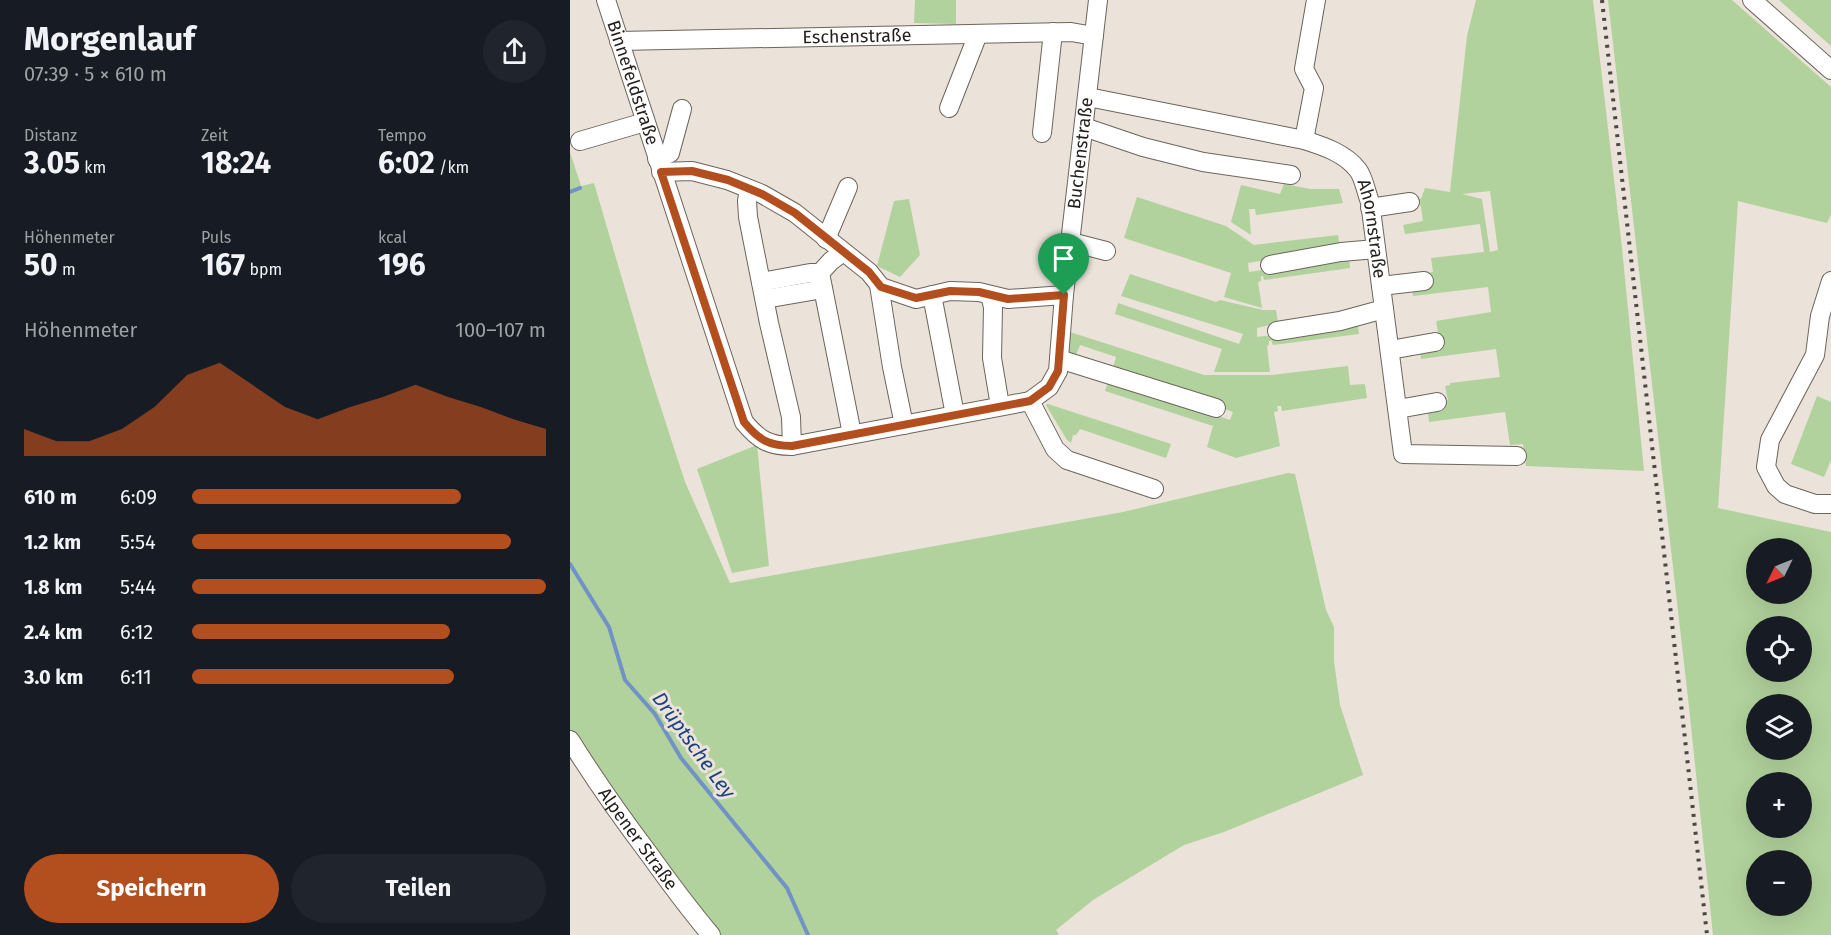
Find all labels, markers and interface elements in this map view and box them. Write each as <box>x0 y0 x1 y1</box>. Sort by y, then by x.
street label: Binnefeldstraße <box>602 17 664 148</box>
text: Morgenlauf <box>24 19 195 59</box>
button: share <box>483 20 546 83</box>
street label: Eschenstraße <box>802 24 912 48</box>
text: 07:39 · 5 × 610 m <box>24 62 167 86</box>
street label: Buchenstraße <box>1063 96 1098 210</box>
text: Distanz <box>24 126 77 145</box>
text: Zeit <box>201 126 228 145</box>
text: Tempo <box>378 126 427 145</box>
text: 3.05 <box>24 145 80 181</box>
text: 18:24 <box>201 145 271 181</box>
text: 6:02 <box>378 145 435 181</box>
text: km <box>80 158 106 177</box>
text: /km <box>435 158 469 177</box>
street label: Ahornstraße <box>1352 176 1391 280</box>
text: Höhenmeter <box>24 228 115 247</box>
text: Puls <box>201 228 231 247</box>
text: kcal <box>378 228 407 247</box>
pin <box>1038 233 1089 295</box>
icon: arrive <box>1047 242 1080 275</box>
text: 50 <box>24 247 58 283</box>
text: 167 <box>201 247 245 283</box>
text: 196 <box>378 247 426 283</box>
text: m <box>58 260 76 279</box>
text: bpm <box>245 260 282 279</box>
text: Höhenmeter <box>24 318 137 342</box>
text: 100–107 m <box>455 318 546 342</box>
text: 610 m <box>24 485 77 509</box>
text: 6:09 <box>120 485 157 509</box>
text: 1.2 km <box>24 530 81 554</box>
text: 5:54 <box>120 530 156 554</box>
north arrow <box>1746 538 1812 604</box>
map controls <box>1746 538 1812 916</box>
text: 1.8 km <box>24 575 82 599</box>
text: 5:44 <box>120 575 156 599</box>
button: locate <box>1746 616 1812 682</box>
text: 2.4 km <box>24 620 83 644</box>
text: 6:12 <box>120 620 153 644</box>
text: 3.0 km <box>24 665 83 689</box>
text: 6:11 <box>120 665 152 689</box>
water label: Drüptsche Ley <box>647 687 741 804</box>
button: layers <box>1746 694 1812 760</box>
button: + <box>1746 772 1812 838</box>
street label: Alpener Straße <box>594 783 683 894</box>
button: − <box>1746 850 1812 916</box>
button: Speichern <box>24 854 279 923</box>
button: Teilen <box>291 854 546 923</box>

